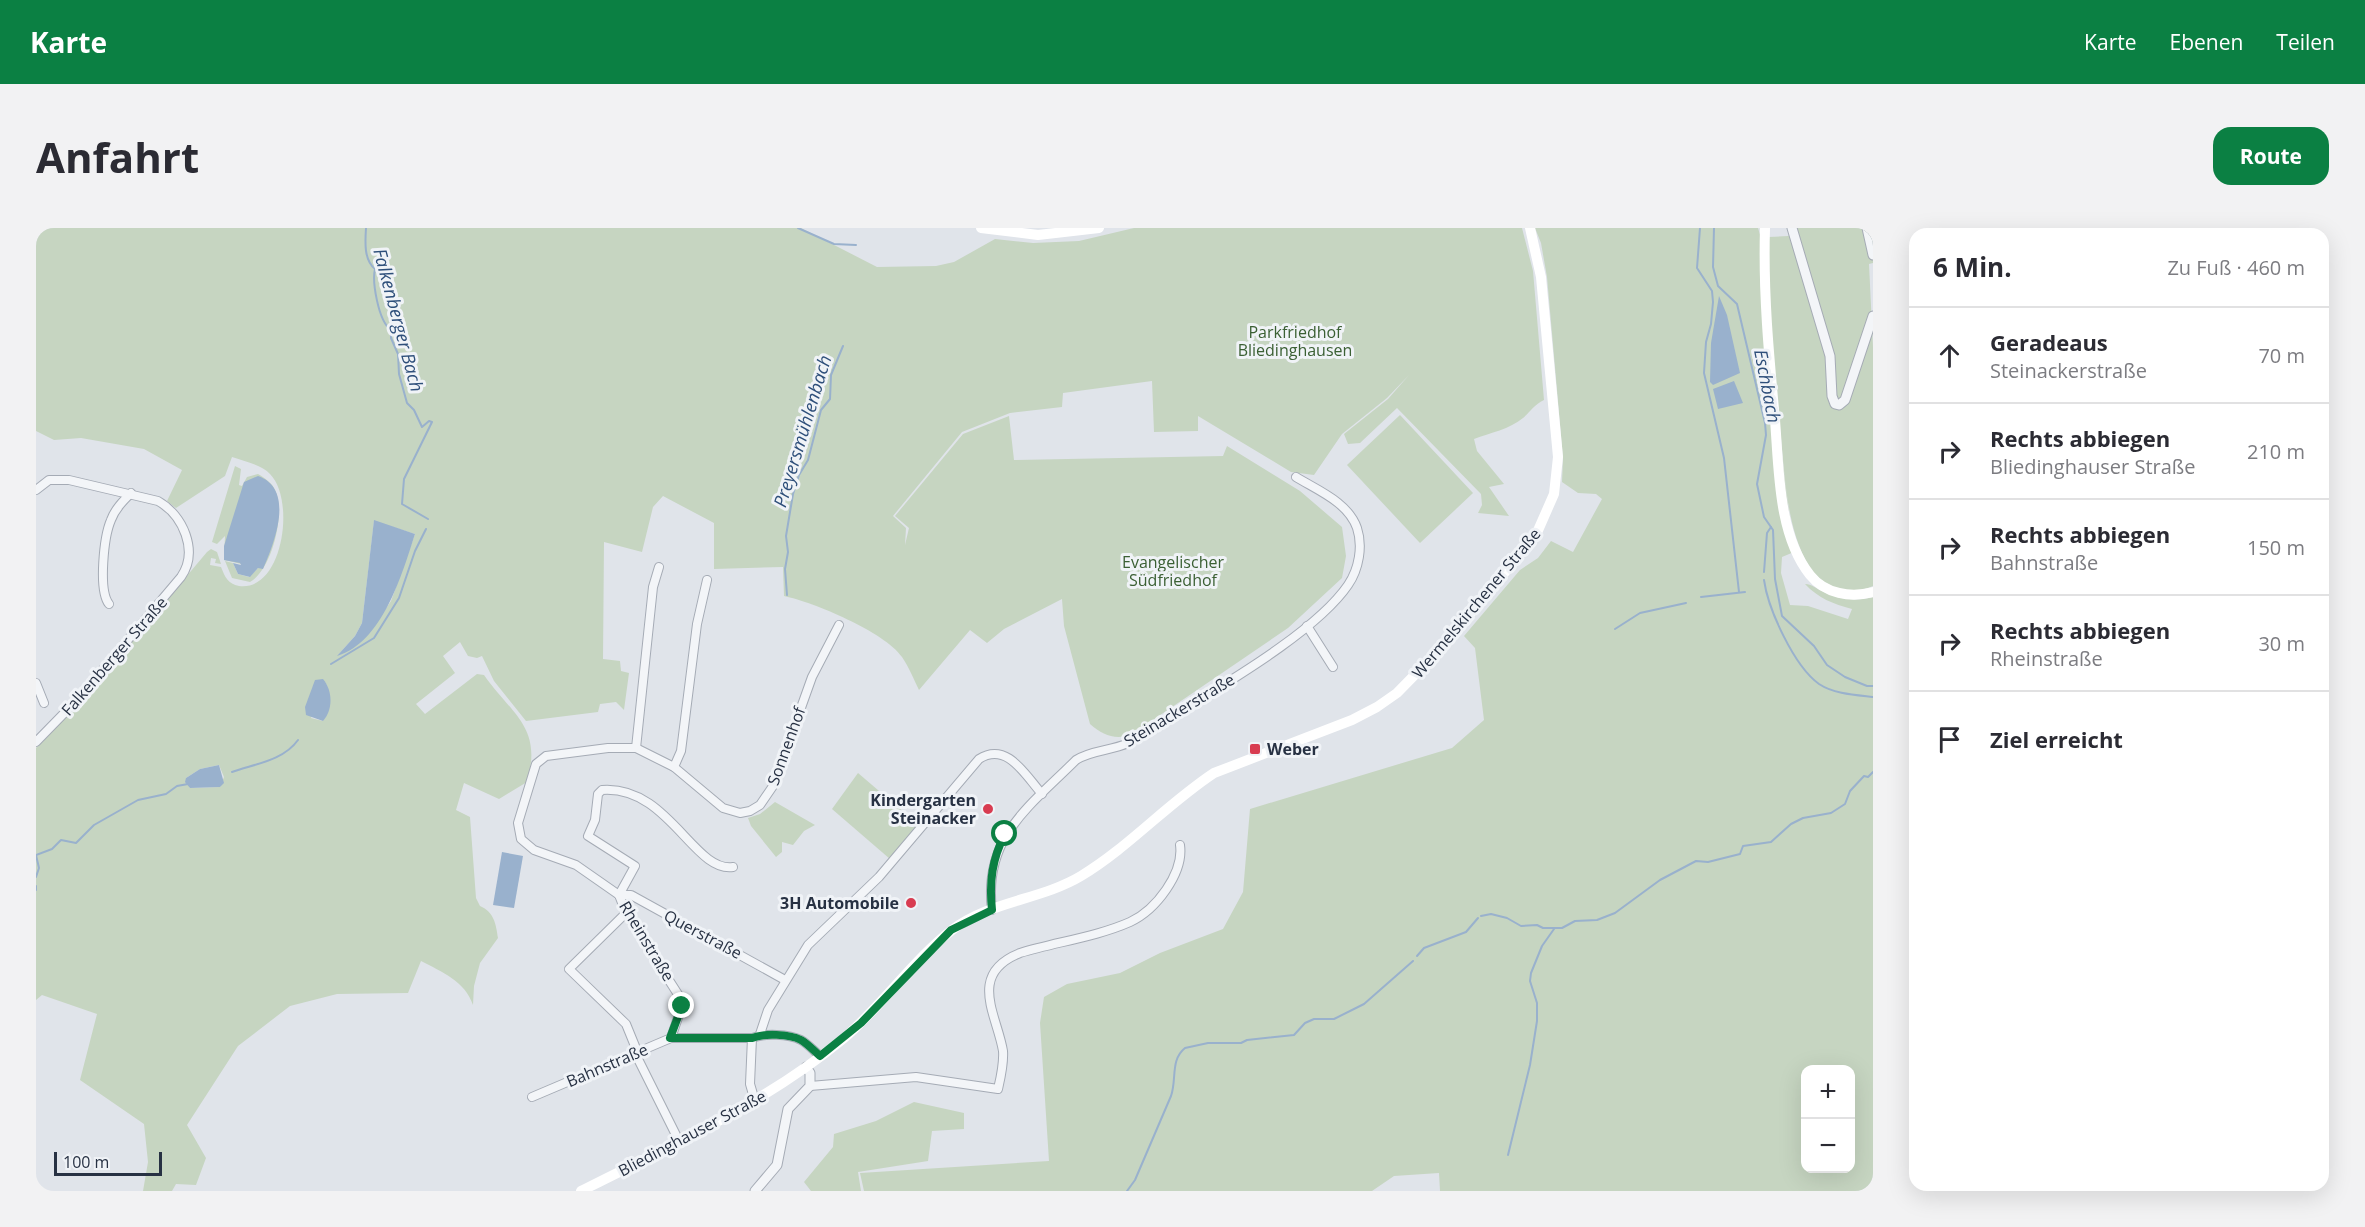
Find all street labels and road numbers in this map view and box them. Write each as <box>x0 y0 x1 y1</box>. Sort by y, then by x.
street label: Wermelskirchener Straße <box>1407 523 1545 683</box>
street label: Falkenberger Straße <box>56 592 172 720</box>
street label: Steinackerstraße <box>1120 668 1238 752</box>
street label: Sonnenhof <box>762 702 811 788</box>
street label: Rheinstraße <box>614 897 680 985</box>
street label: Querstraße <box>660 904 746 964</box>
street label: Bahnstraße <box>563 1038 651 1092</box>
street label: Bliedinghauser Straße <box>614 1085 770 1181</box>

